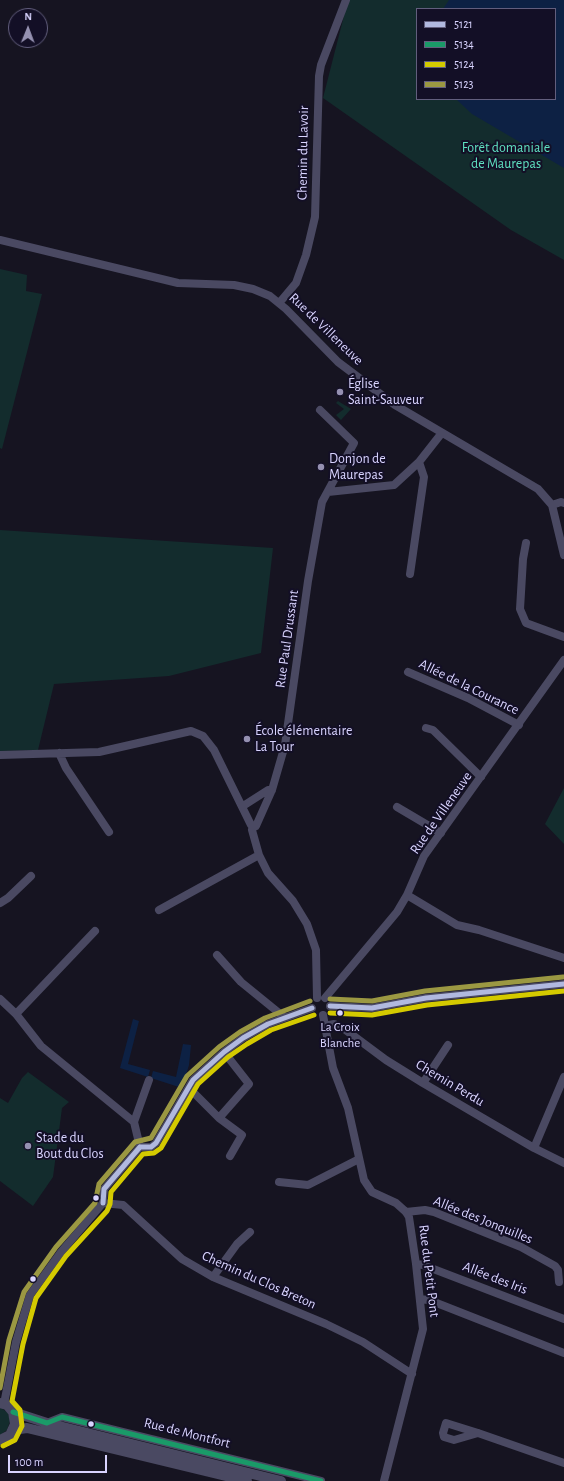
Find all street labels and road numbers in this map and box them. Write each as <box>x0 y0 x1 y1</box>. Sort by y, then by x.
street label: Chemin du Lavoir <box>294 106 312 200</box>
street label: Rue de Villeneuve <box>285 289 367 369</box>
street label: Rue Paul Drussant <box>272 589 302 689</box>
street label: Allée de la Courance <box>416 656 522 718</box>
street label: Rue de Villeneuve <box>406 769 476 857</box>
street label: Chemin Perdu <box>413 1056 487 1110</box>
street label: Allée des Jonquilles <box>431 1192 535 1248</box>
street label: Rue du Petit Pont <box>415 1224 443 1318</box>
street label: Chemin du Clos Breton <box>199 1247 319 1313</box>
street label: Allée des Iris <box>460 1258 530 1298</box>
street label: Rue de Montfort <box>142 1414 232 1452</box>

